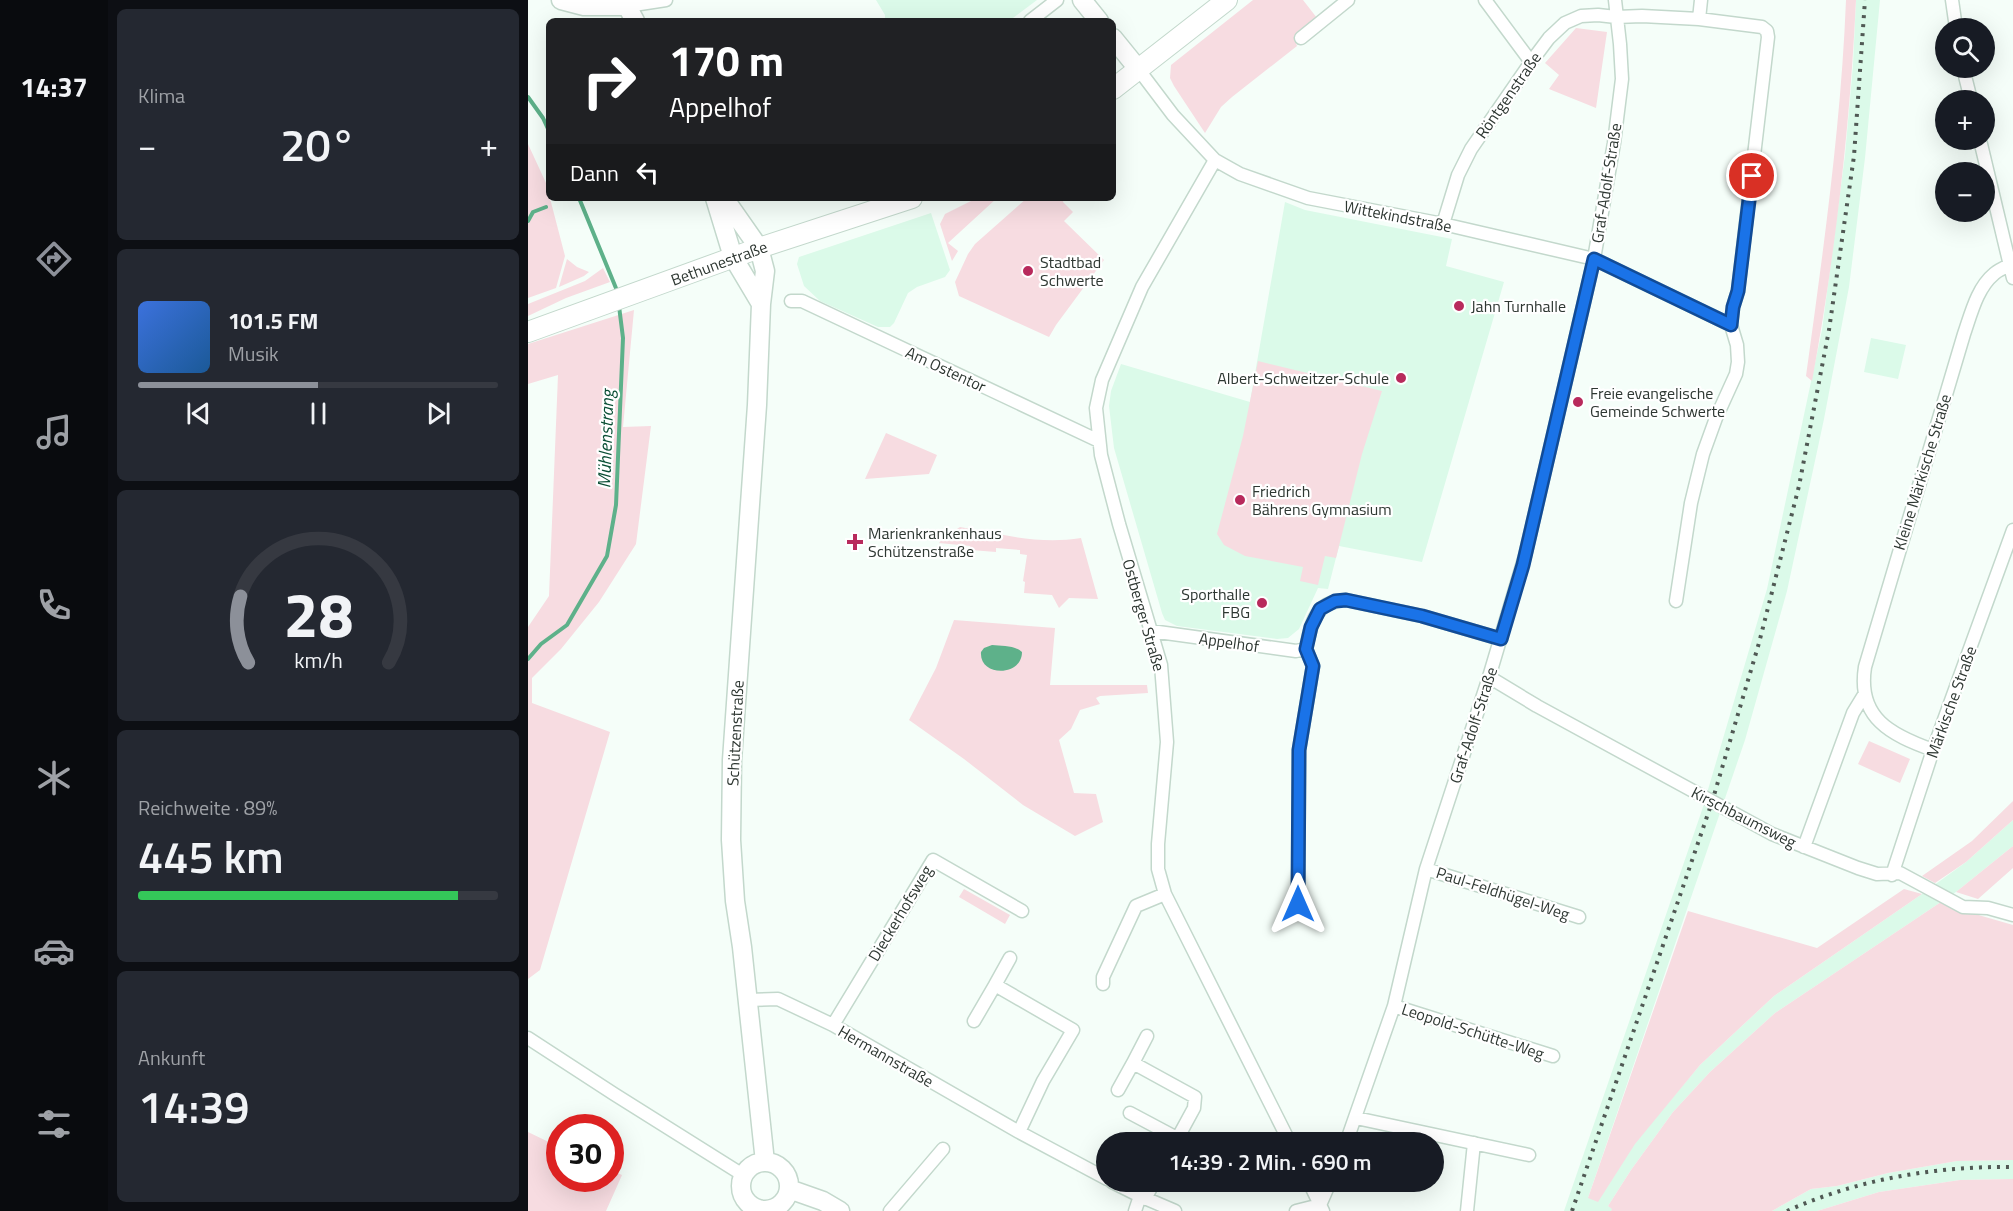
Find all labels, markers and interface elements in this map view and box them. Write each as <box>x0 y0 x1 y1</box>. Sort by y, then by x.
map controls <box>1935 18 1995 222</box>
button: search <box>1935 18 1995 78</box>
text: 170 m <box>669 28 784 92</box>
icon: right <box>570 42 648 120</box>
street label: Röntgenstraße <box>1469 47 1547 143</box>
text: 14:37 <box>20 66 88 107</box>
text: Klima <box>138 80 185 111</box>
text: Appelhof <box>669 86 771 127</box>
button: + <box>1935 90 1995 150</box>
text: 20° <box>280 110 356 178</box>
text: − <box>138 120 156 170</box>
text: + <box>480 120 498 170</box>
street label: Graf-Adolf-Straße <box>1585 121 1627 245</box>
pin <box>1726 150 1777 201</box>
text: Dann <box>570 156 619 190</box>
icon: left <box>631 156 664 189</box>
icon: arrive <box>1735 159 1768 192</box>
button: − <box>1935 162 1995 222</box>
street label: Wittekindstraße <box>1342 194 1454 238</box>
street label: Bethunestraße <box>667 234 771 292</box>
icon: directions <box>33 238 75 280</box>
place label: Stadtbad Schwerte <box>1040 250 1104 292</box>
marker: Stadtbad Schwerte <box>1021 264 1035 278</box>
place label: Jahn Turnhalle <box>1471 294 1566 318</box>
marker: Jahn Turnhalle <box>1452 299 1466 313</box>
text: 101.5 FM <box>228 304 318 338</box>
text: Musik <box>228 338 279 369</box>
street label: Am Ostentor <box>902 340 991 398</box>
place label: Albert-Schweitzer-Schule <box>1217 366 1389 390</box>
marker: Albert-Schweitzer-Schule <box>1394 371 1408 385</box>
place label: Freie evangelische Gemeinde Schwerte <box>1590 381 1725 423</box>
water label: Mühlenstrang <box>590 387 621 489</box>
street label: Kleine Märkische Straße <box>1887 391 1957 553</box>
marker: Freie evangelische Gemeinde Schwerte <box>1571 395 1585 409</box>
icon: previous <box>182 397 215 430</box>
icon: pause <box>302 397 335 430</box>
icon: next <box>422 397 455 430</box>
icon: music <box>33 411 75 453</box>
place label: Friedrich Bährens Gymnasium <box>1252 479 1392 521</box>
marker: Friedrich Bährens Gymnasium <box>1233 493 1247 507</box>
place label: Marienkrankenhaus Schützenstraße <box>868 521 1002 563</box>
marker: Marienkrankenhaus Schützenstraße <box>846 533 864 551</box>
street label: Ostberger Straße <box>1116 556 1172 674</box>
text: 28 <box>283 566 353 661</box>
place label: Sporthalle FBG <box>1181 582 1250 624</box>
icon: phone <box>33 584 75 626</box>
marker: Sporthalle FBG <box>1255 596 1269 610</box>
street label: Appelhof <box>1197 626 1261 658</box>
street label: Märkische Straße <box>1920 643 1982 761</box>
text: km/h <box>294 644 342 676</box>
street label: Graf-Adolf-Straße <box>1443 664 1503 786</box>
street label: Schützenstraße <box>720 679 750 787</box>
icon: climate <box>33 757 75 799</box>
street label: Kirschbaumsweg <box>1687 780 1801 854</box>
text: Reichweite · 89% <box>138 792 277 823</box>
text: 445 km <box>138 822 284 890</box>
street label: Dieckerhofsweg <box>862 860 938 966</box>
street label: Paul-Feldhügel-Weg <box>1433 860 1573 926</box>
position arrow <box>1266 872 1330 936</box>
icon: car <box>33 930 75 972</box>
street label: Leopold-Schütte-Weg <box>1399 997 1547 1065</box>
street label: Hermannstraße <box>834 1019 938 1093</box>
text: Ankunft <box>138 1042 205 1073</box>
text: 14:39 <box>138 1072 250 1140</box>
icon: filters <box>33 1103 75 1145</box>
speed limit sign: 30 <box>546 1114 624 1192</box>
text: 14:39 · 2 Min. · 690 m <box>1168 1145 1372 1179</box>

